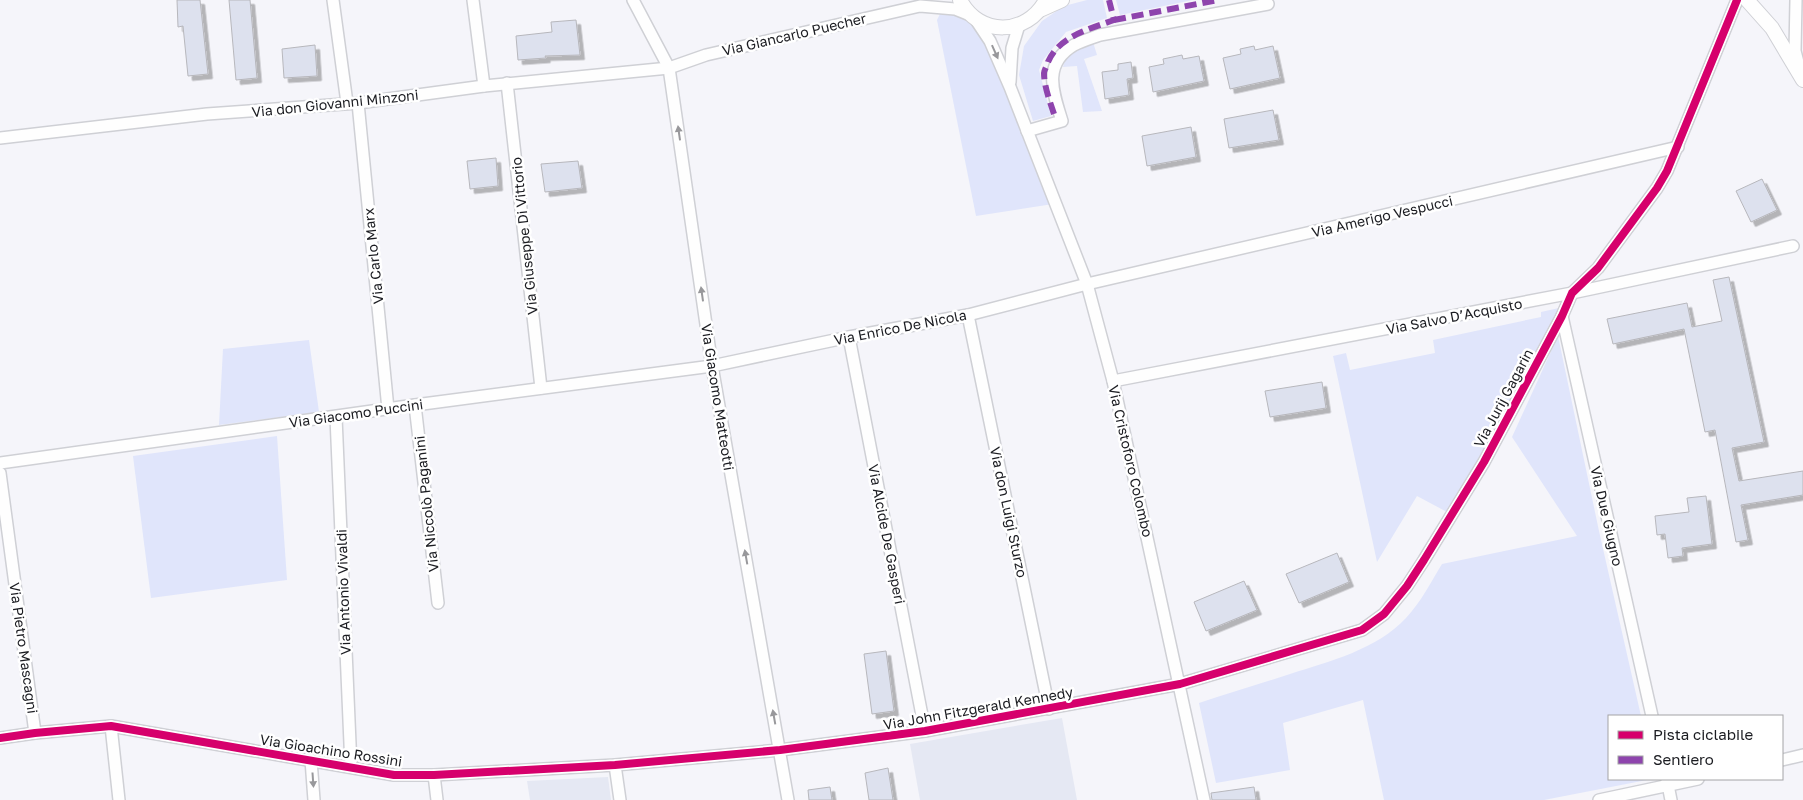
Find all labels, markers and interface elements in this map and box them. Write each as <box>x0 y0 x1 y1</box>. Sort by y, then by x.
street label: Via Giancarlo Puecher <box>720 9 868 59</box>
one-way arrow <box>991 45 999 59</box>
street label: Via don Giovanni Minzoni <box>251 86 419 120</box>
one-way arrow <box>674 124 682 140</box>
street label: Via Giuseppe Di Vittorio <box>507 156 541 316</box>
street label: Via Amerigo Vespucci <box>1310 191 1454 241</box>
street label: Via Carlo Marx <box>359 207 387 305</box>
one-way arrow <box>697 285 705 301</box>
street label: Via Salvo D’Acquisto <box>1385 294 1523 338</box>
street label: Via Enrico De Nicola <box>832 306 968 348</box>
street label: Via Giacomo Matteotti <box>698 322 738 472</box>
street label: Via Jurij Gagarin <box>1470 346 1536 450</box>
street label: Via Cristoforo Colombo <box>1105 383 1157 539</box>
street label: Via Giacomo Puccini <box>288 395 424 431</box>
street label: Via Niccolò Paganini <box>410 435 442 573</box>
street label: Via don Luigi Sturzo <box>987 445 1031 579</box>
street label: Via Alcide De Gasperi <box>865 463 909 605</box>
street label: Via Due Giugno <box>1587 464 1627 568</box>
street label: Via Antonio Vivaldi <box>332 529 354 655</box>
one-way arrow <box>741 549 749 565</box>
street label: Via Pietro Mascagni <box>6 581 42 715</box>
street label: Via John Fitzgerald Kennedy <box>882 683 1074 733</box>
one-way arrow <box>769 709 777 725</box>
legend <box>1608 715 1783 780</box>
text: Pista ciclabile <box>1653 725 1754 743</box>
street label: Via Gioachino Rossini <box>259 730 403 770</box>
text: Sentiero <box>1653 750 1714 768</box>
one-way arrow <box>309 772 317 788</box>

